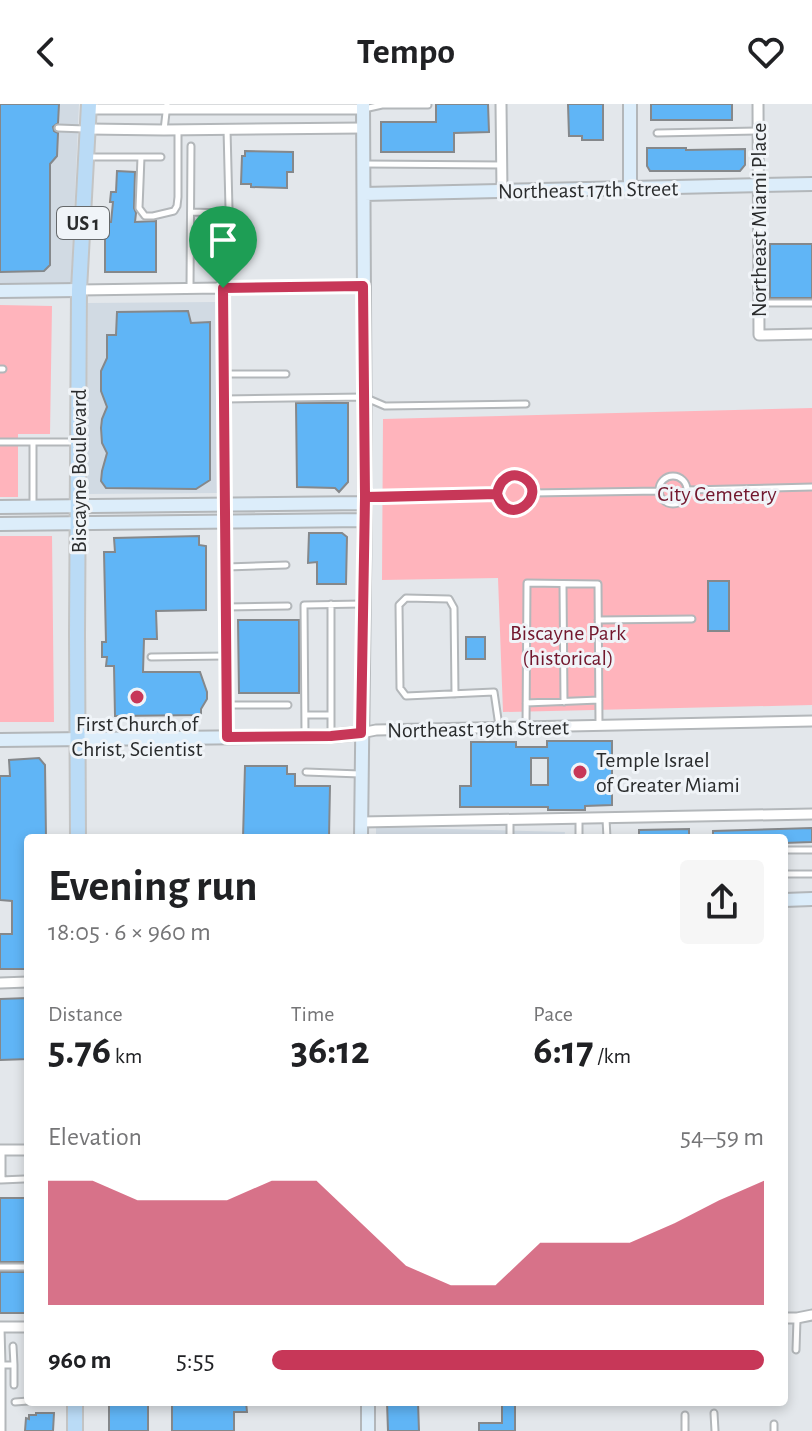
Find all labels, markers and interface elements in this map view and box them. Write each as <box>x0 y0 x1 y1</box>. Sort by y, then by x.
icon: back <box>24 30 68 74</box>
icon: heart <box>744 30 788 74</box>
text: Tempo <box>357 34 455 70</box>
street label: Northeast Miami Place <box>748 123 770 317</box>
street label: Northeast 17th Street <box>498 177 678 203</box>
pin <box>189 206 257 288</box>
road number: US 1 <box>57 207 109 239</box>
icon: arrive <box>201 218 245 262</box>
street label: Biscayne Boulevard <box>68 389 90 553</box>
park label: City Cemetery <box>657 483 777 505</box>
park label: Biscayne Park (historical) <box>510 622 626 669</box>
marker: First Church of Christ, Scientist <box>128 688 146 706</box>
place label: First Church of Christ, Scientist <box>72 713 202 760</box>
street label: Northeast 19th Street <box>387 716 569 742</box>
place label: Temple Israel of Greater Miami <box>596 749 740 796</box>
marker: Temple Israel of Greater Miami <box>571 763 589 781</box>
button: share <box>680 860 764 944</box>
text: Evening run <box>48 865 257 909</box>
text: 18:05 · 6 × 960 m <box>48 919 211 945</box>
text: Distance <box>48 1003 123 1025</box>
text: Time <box>291 1003 335 1025</box>
text: Pace <box>533 1003 573 1025</box>
text: 5.76 <box>48 1031 111 1071</box>
text: 36:12 <box>291 1031 370 1071</box>
text: 6:17 <box>533 1031 594 1071</box>
text: km <box>111 1045 142 1067</box>
text: /km <box>594 1045 631 1067</box>
text: Elevation <box>48 1124 142 1150</box>
text: 54–59 m <box>680 1124 764 1150</box>
text: 960 m <box>48 1347 112 1373</box>
text: 5:55 <box>176 1347 215 1373</box>

